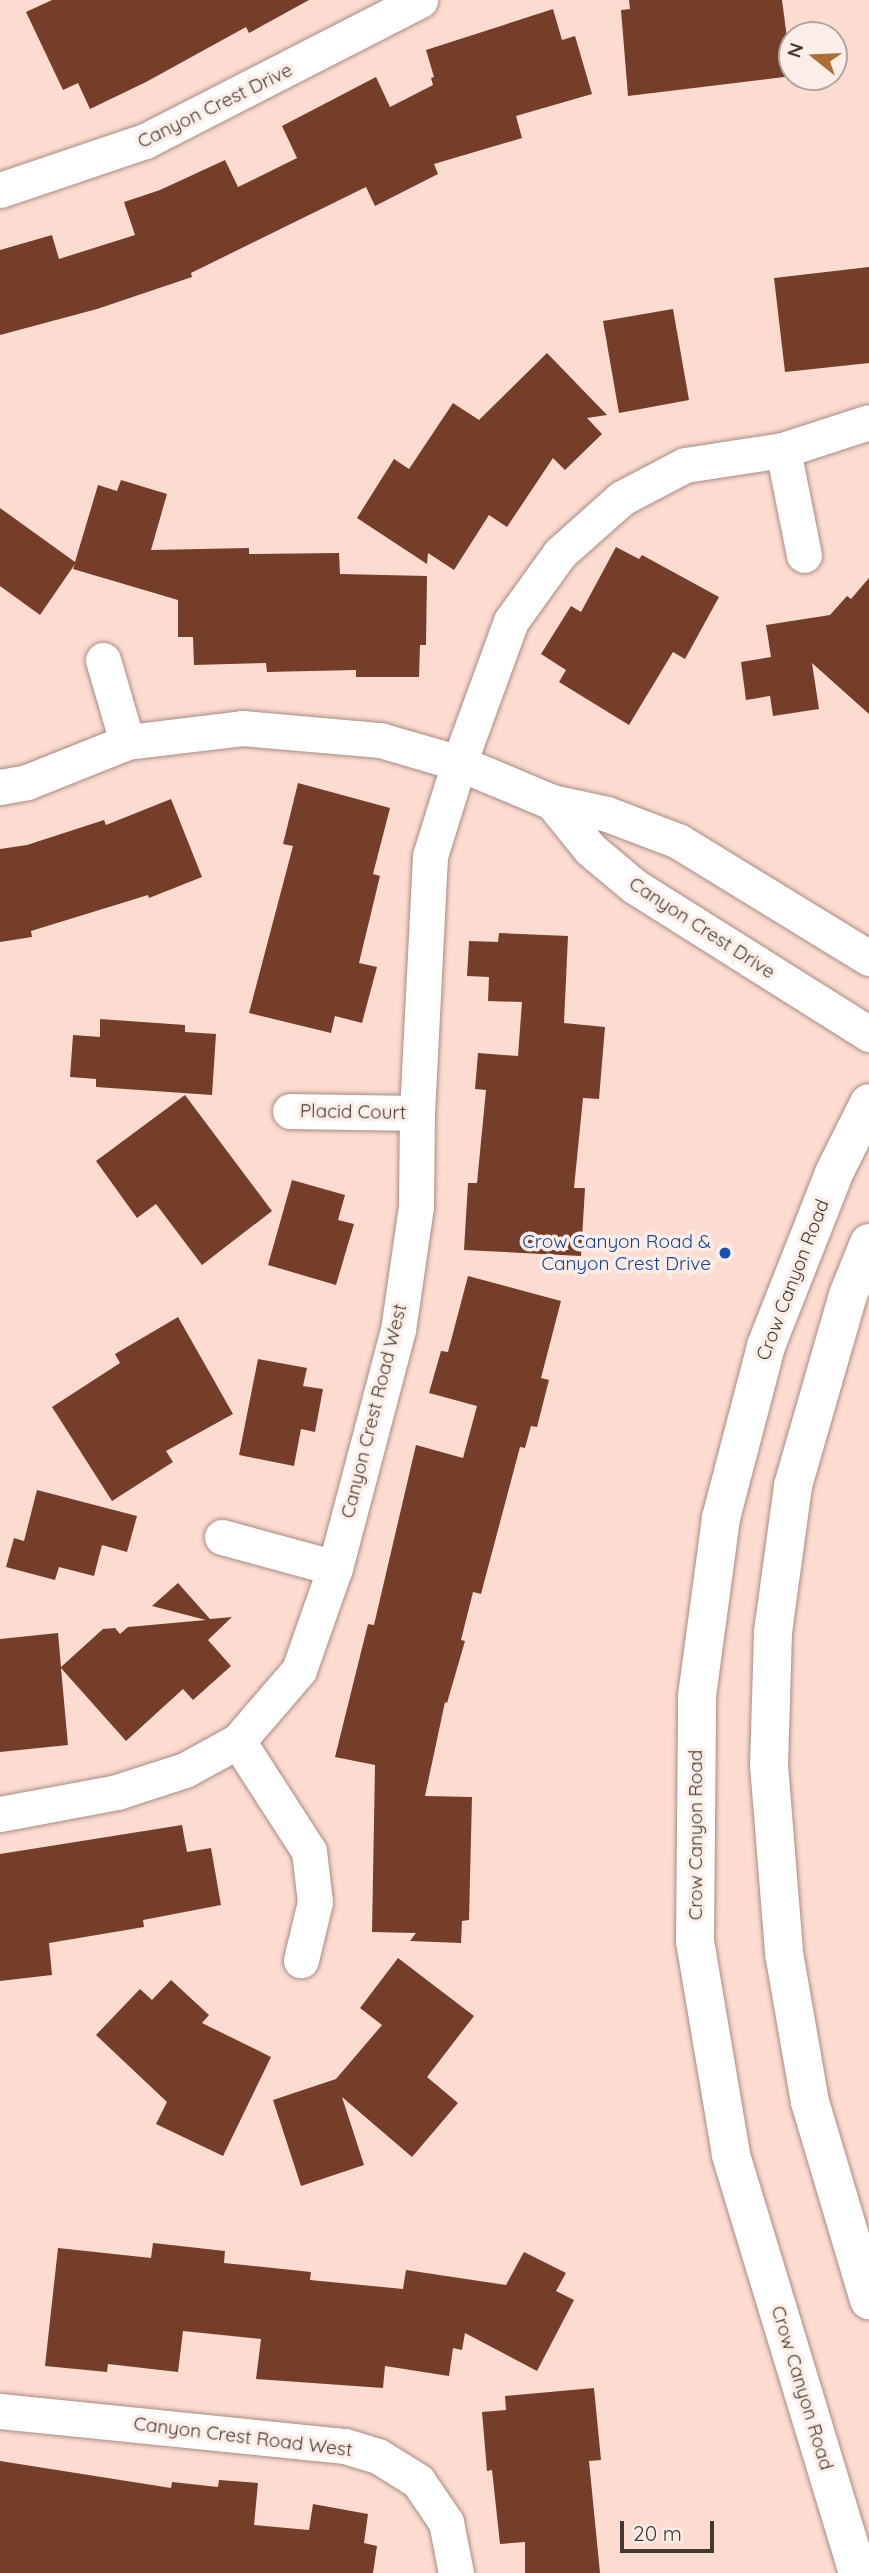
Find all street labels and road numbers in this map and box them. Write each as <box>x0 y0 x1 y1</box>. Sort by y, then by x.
street label: Canyon Crest Drive <box>134 59 296 153</box>
street label: Canyon Crest Drive <box>625 872 779 984</box>
street label: Placid Court <box>300 1100 406 1124</box>
street label: Crow Canyon Road <box>752 1196 834 1364</box>
street label: Canyon Crest Road West <box>336 1301 412 1521</box>
street label: Crow Canyon Road <box>685 1750 707 1920</box>
street label: Crow Canyon Road <box>766 2303 838 2473</box>
street label: Canyon Crest Road West <box>132 2412 354 2462</box>

